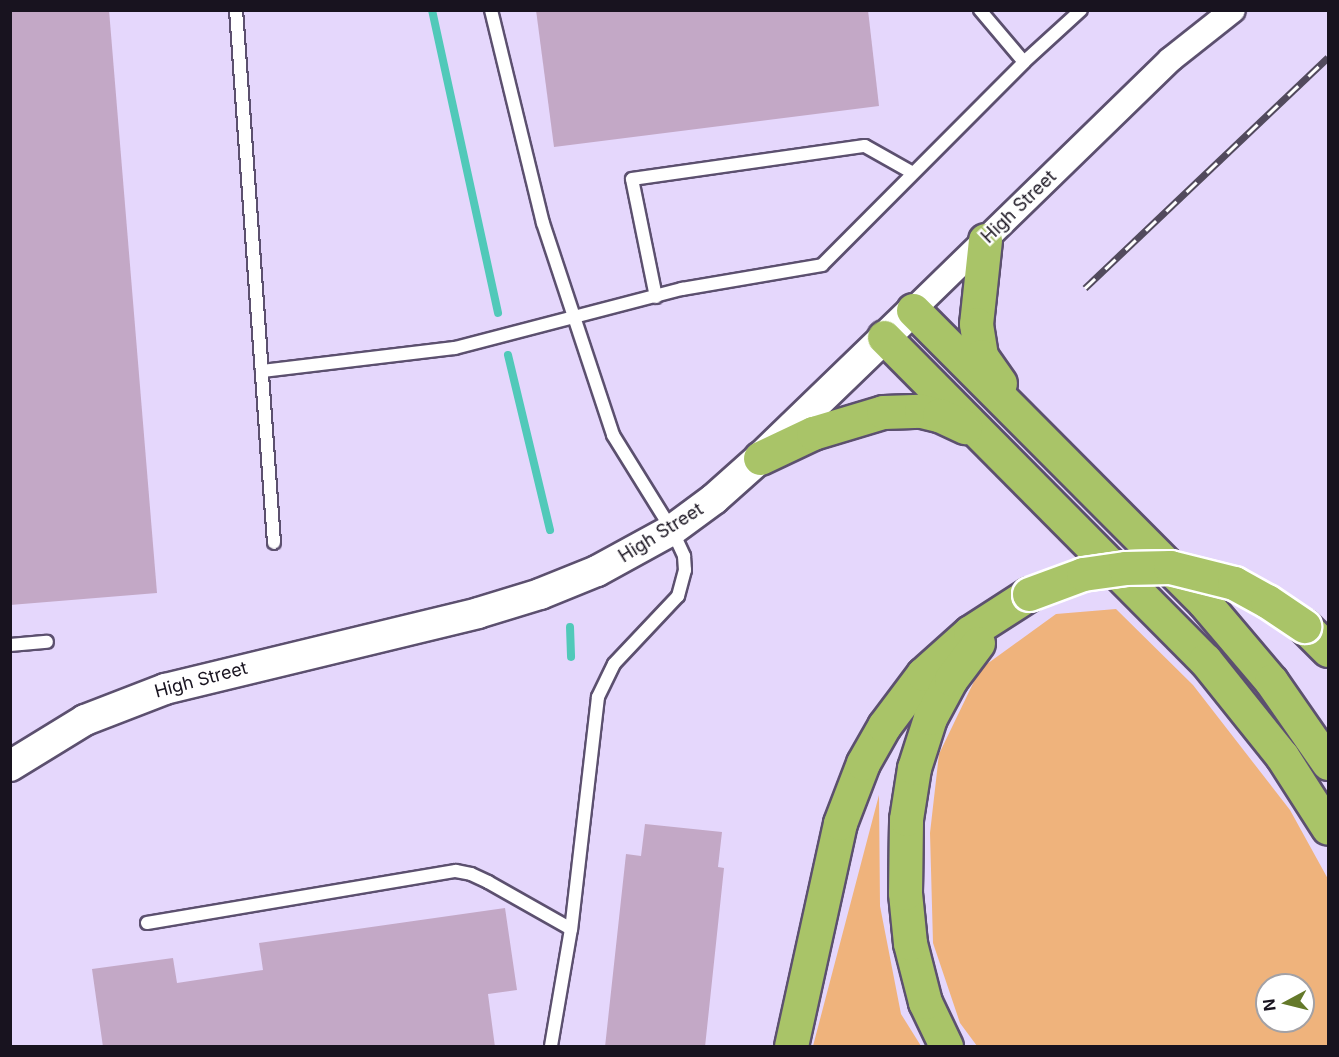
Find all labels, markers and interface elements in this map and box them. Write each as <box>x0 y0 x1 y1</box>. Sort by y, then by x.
street label: High Street <box>977 166 1061 248</box>
street label: High Street <box>615 499 707 567</box>
street label: High Street <box>152 657 250 703</box>
north arrow <box>1255 973 1315 1033</box>
text: N <box>1258 998 1280 1012</box>

